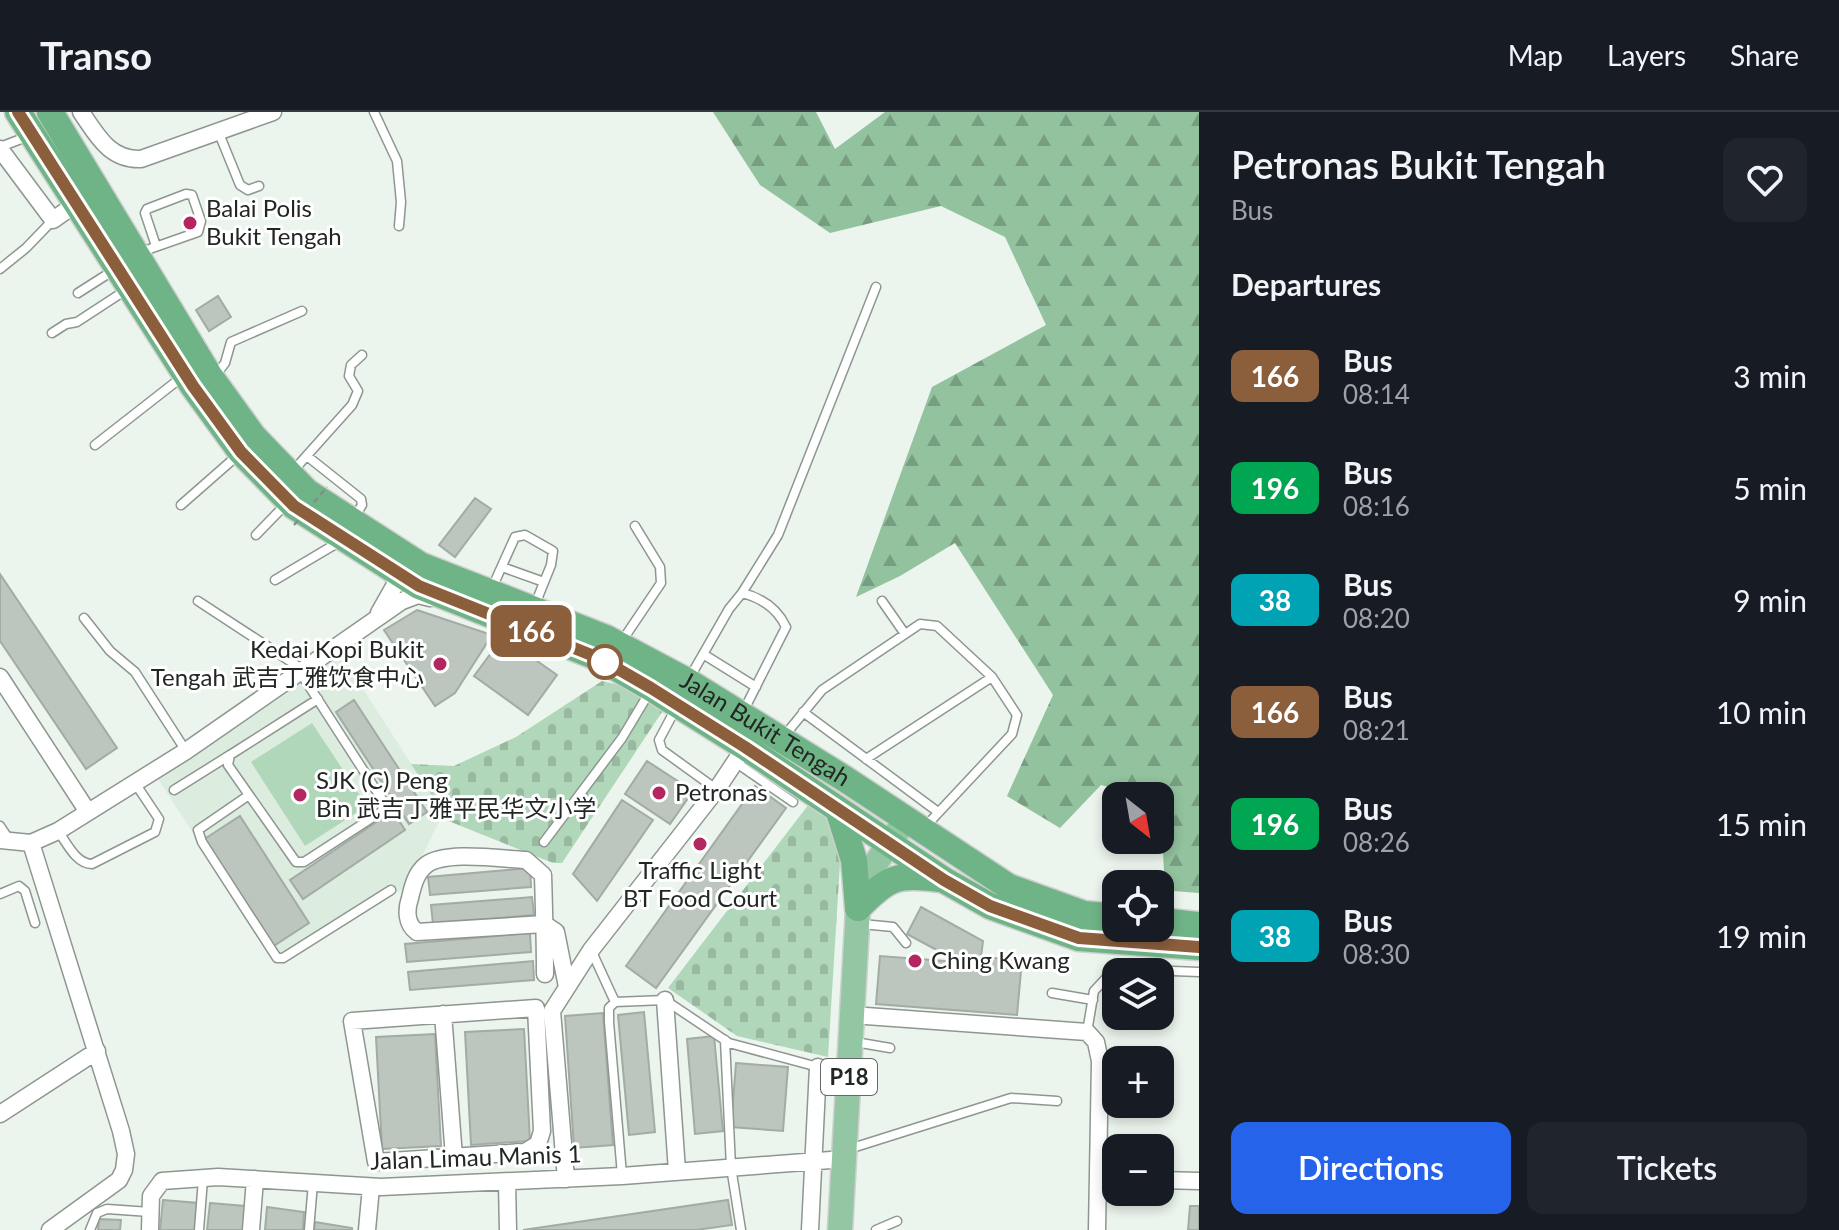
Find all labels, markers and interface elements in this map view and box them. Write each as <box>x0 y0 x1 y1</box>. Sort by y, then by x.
text: Transo <box>40 32 152 78</box>
text: Map <box>1508 38 1563 72</box>
text: Layers <box>1607 38 1686 72</box>
text: Share <box>1730 38 1799 72</box>
button: heart <box>1723 138 1807 222</box>
text: Petronas Bukit Tengah <box>1231 141 1606 187</box>
place label: Balai Polis Bukit Tengah <box>206 193 342 250</box>
text: Bus <box>1231 194 1273 226</box>
marker: Balai Polis Bukit Tengah <box>181 214 199 232</box>
text: Departures <box>1231 266 1381 302</box>
text: Bus <box>1343 342 1393 378</box>
text: 3 min <box>1733 358 1807 394</box>
text: 166 <box>1251 359 1299 393</box>
text: 08:14 <box>1343 378 1410 410</box>
text: Bus <box>1343 454 1393 490</box>
text: 5 min <box>1733 470 1807 506</box>
text: 196 <box>1251 471 1299 505</box>
text: 08:16 <box>1343 490 1410 522</box>
text: Bus <box>1343 566 1393 602</box>
text: 9 min <box>1733 582 1807 618</box>
text: 38 <box>1259 583 1291 617</box>
text: 08:20 <box>1343 602 1410 634</box>
line badge: 166 <box>485 605 577 657</box>
text: 166 <box>507 614 555 648</box>
place label: Kedai Kopi Bukit Tengah 武吉丁雅饮食中心 <box>151 634 424 691</box>
unlabelled marker <box>588 645 622 679</box>
marker: Kedai Kopi Bukit Tengah 武吉丁雅饮食中心 <box>431 655 449 673</box>
street label: Jalan Bukit Tengah <box>676 664 856 792</box>
text: Bus <box>1343 678 1393 714</box>
text: 10 min <box>1716 694 1807 730</box>
text: 166 <box>1251 695 1299 729</box>
text: 08:21 <box>1343 714 1410 746</box>
place label: SJK (C) Peng Bin 武吉丁雅平民华文小学 <box>316 765 597 822</box>
place label: Petronas <box>675 777 768 806</box>
north arrow <box>1102 782 1174 854</box>
map controls <box>1102 782 1174 1206</box>
marker: Petronas <box>650 784 668 802</box>
marker: SJK (C) Peng Bin 武吉丁雅平民华文小学 <box>291 786 309 804</box>
text: Bus <box>1343 790 1393 826</box>
text: 15 min <box>1716 806 1807 842</box>
text: 196 <box>1251 807 1299 841</box>
text: 08:26 <box>1343 826 1410 858</box>
marker: Traffic Light BT Food Court <box>691 835 709 853</box>
place label: Traffic Light BT Food Court <box>623 855 777 912</box>
button: locate <box>1102 870 1174 942</box>
text: Bus <box>1343 902 1393 938</box>
text: 19 min <box>1716 918 1807 954</box>
text: 38 <box>1259 919 1291 953</box>
text: 08:30 <box>1343 938 1410 970</box>
place label: Ching Kwang <box>931 945 1070 974</box>
marker: Ching Kwang <box>906 952 924 970</box>
button: layers <box>1102 958 1174 1030</box>
button: + <box>1102 1046 1174 1118</box>
road number: P18 <box>821 1059 877 1095</box>
button: Directions <box>1231 1122 1511 1214</box>
button: Tickets <box>1527 1122 1807 1214</box>
button: − <box>1102 1134 1174 1206</box>
street label: Jalan Limau Manis 1 <box>370 1138 582 1175</box>

